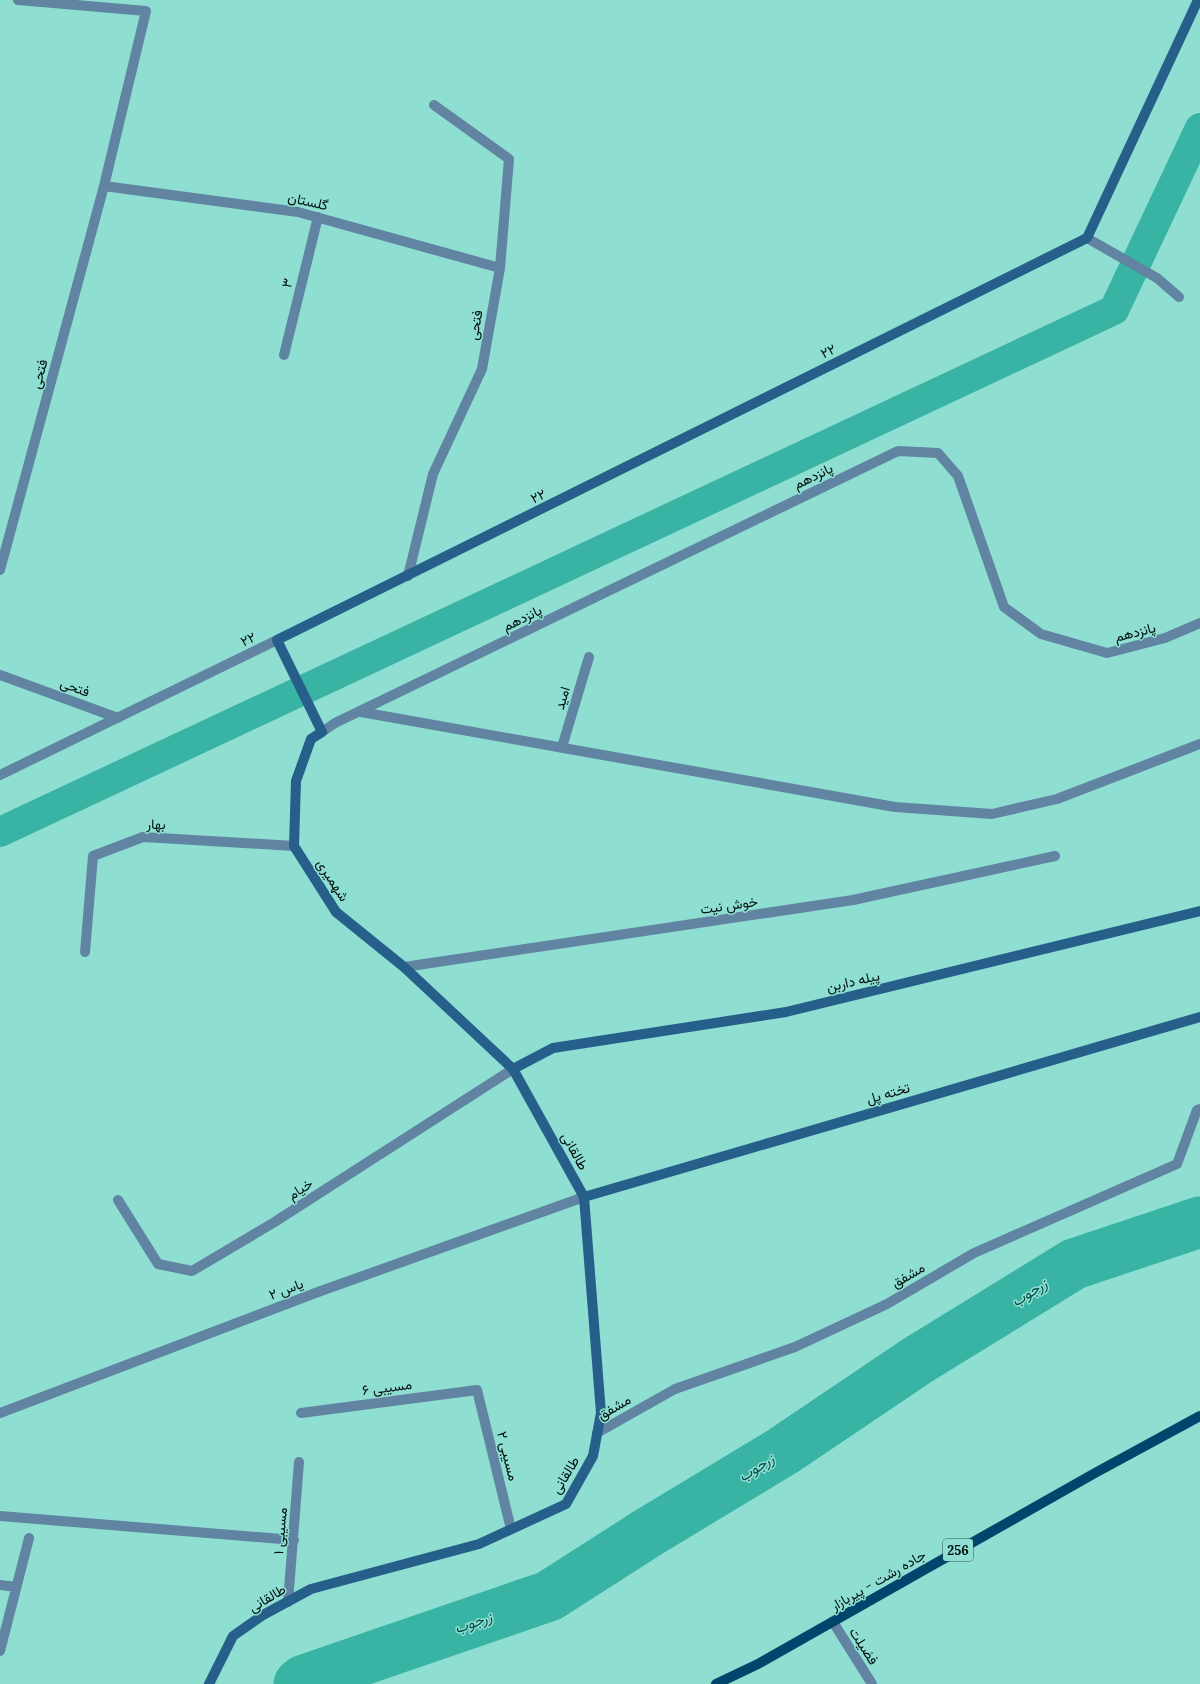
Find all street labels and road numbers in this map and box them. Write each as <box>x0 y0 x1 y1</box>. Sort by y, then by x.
street label: گلستان <box>286 188 330 214</box>
street label: ۳ <box>277 276 297 290</box>
street label: فتحی <box>464 309 486 341</box>
street label: ۲۲ <box>817 340 839 362</box>
street label: فتحی <box>26 357 52 391</box>
street label: پانزدهم <box>790 459 836 494</box>
street label: ۲۲ <box>527 485 549 507</box>
street label: پانزدهم <box>499 601 545 636</box>
street label: پانزدهم <box>1113 618 1158 647</box>
street label: ۲۲ <box>237 628 259 650</box>
street label: فتحی <box>58 673 92 701</box>
street label: امید <box>550 684 574 712</box>
street label: بهار <box>145 815 166 833</box>
street label: شهمیری <box>313 855 353 905</box>
street label: خوش نیت <box>699 892 759 918</box>
street label: پیله داربن <box>825 966 882 997</box>
street label: تخته پل <box>864 1078 912 1109</box>
street label: طالقانی <box>557 1129 593 1173</box>
street label: خیام <box>284 1174 316 1204</box>
street label: مشفق <box>888 1258 928 1292</box>
street label: یاس ۲ <box>266 1274 306 1304</box>
street label: مسیبی ۶ <box>361 1375 413 1399</box>
street label: مشفق <box>594 1390 634 1424</box>
street label: مسیبی ۲ <box>493 1429 523 1483</box>
street label: طالقانی <box>547 1453 583 1497</box>
street label: مسیبی ۱ <box>269 1507 291 1555</box>
road number: 256 <box>943 1539 973 1561</box>
street label: جاده رشت - پیربازار <box>826 1545 929 1616</box>
street label: طالقانی <box>245 1580 289 1616</box>
street label: فضیلت <box>845 1624 883 1668</box>

